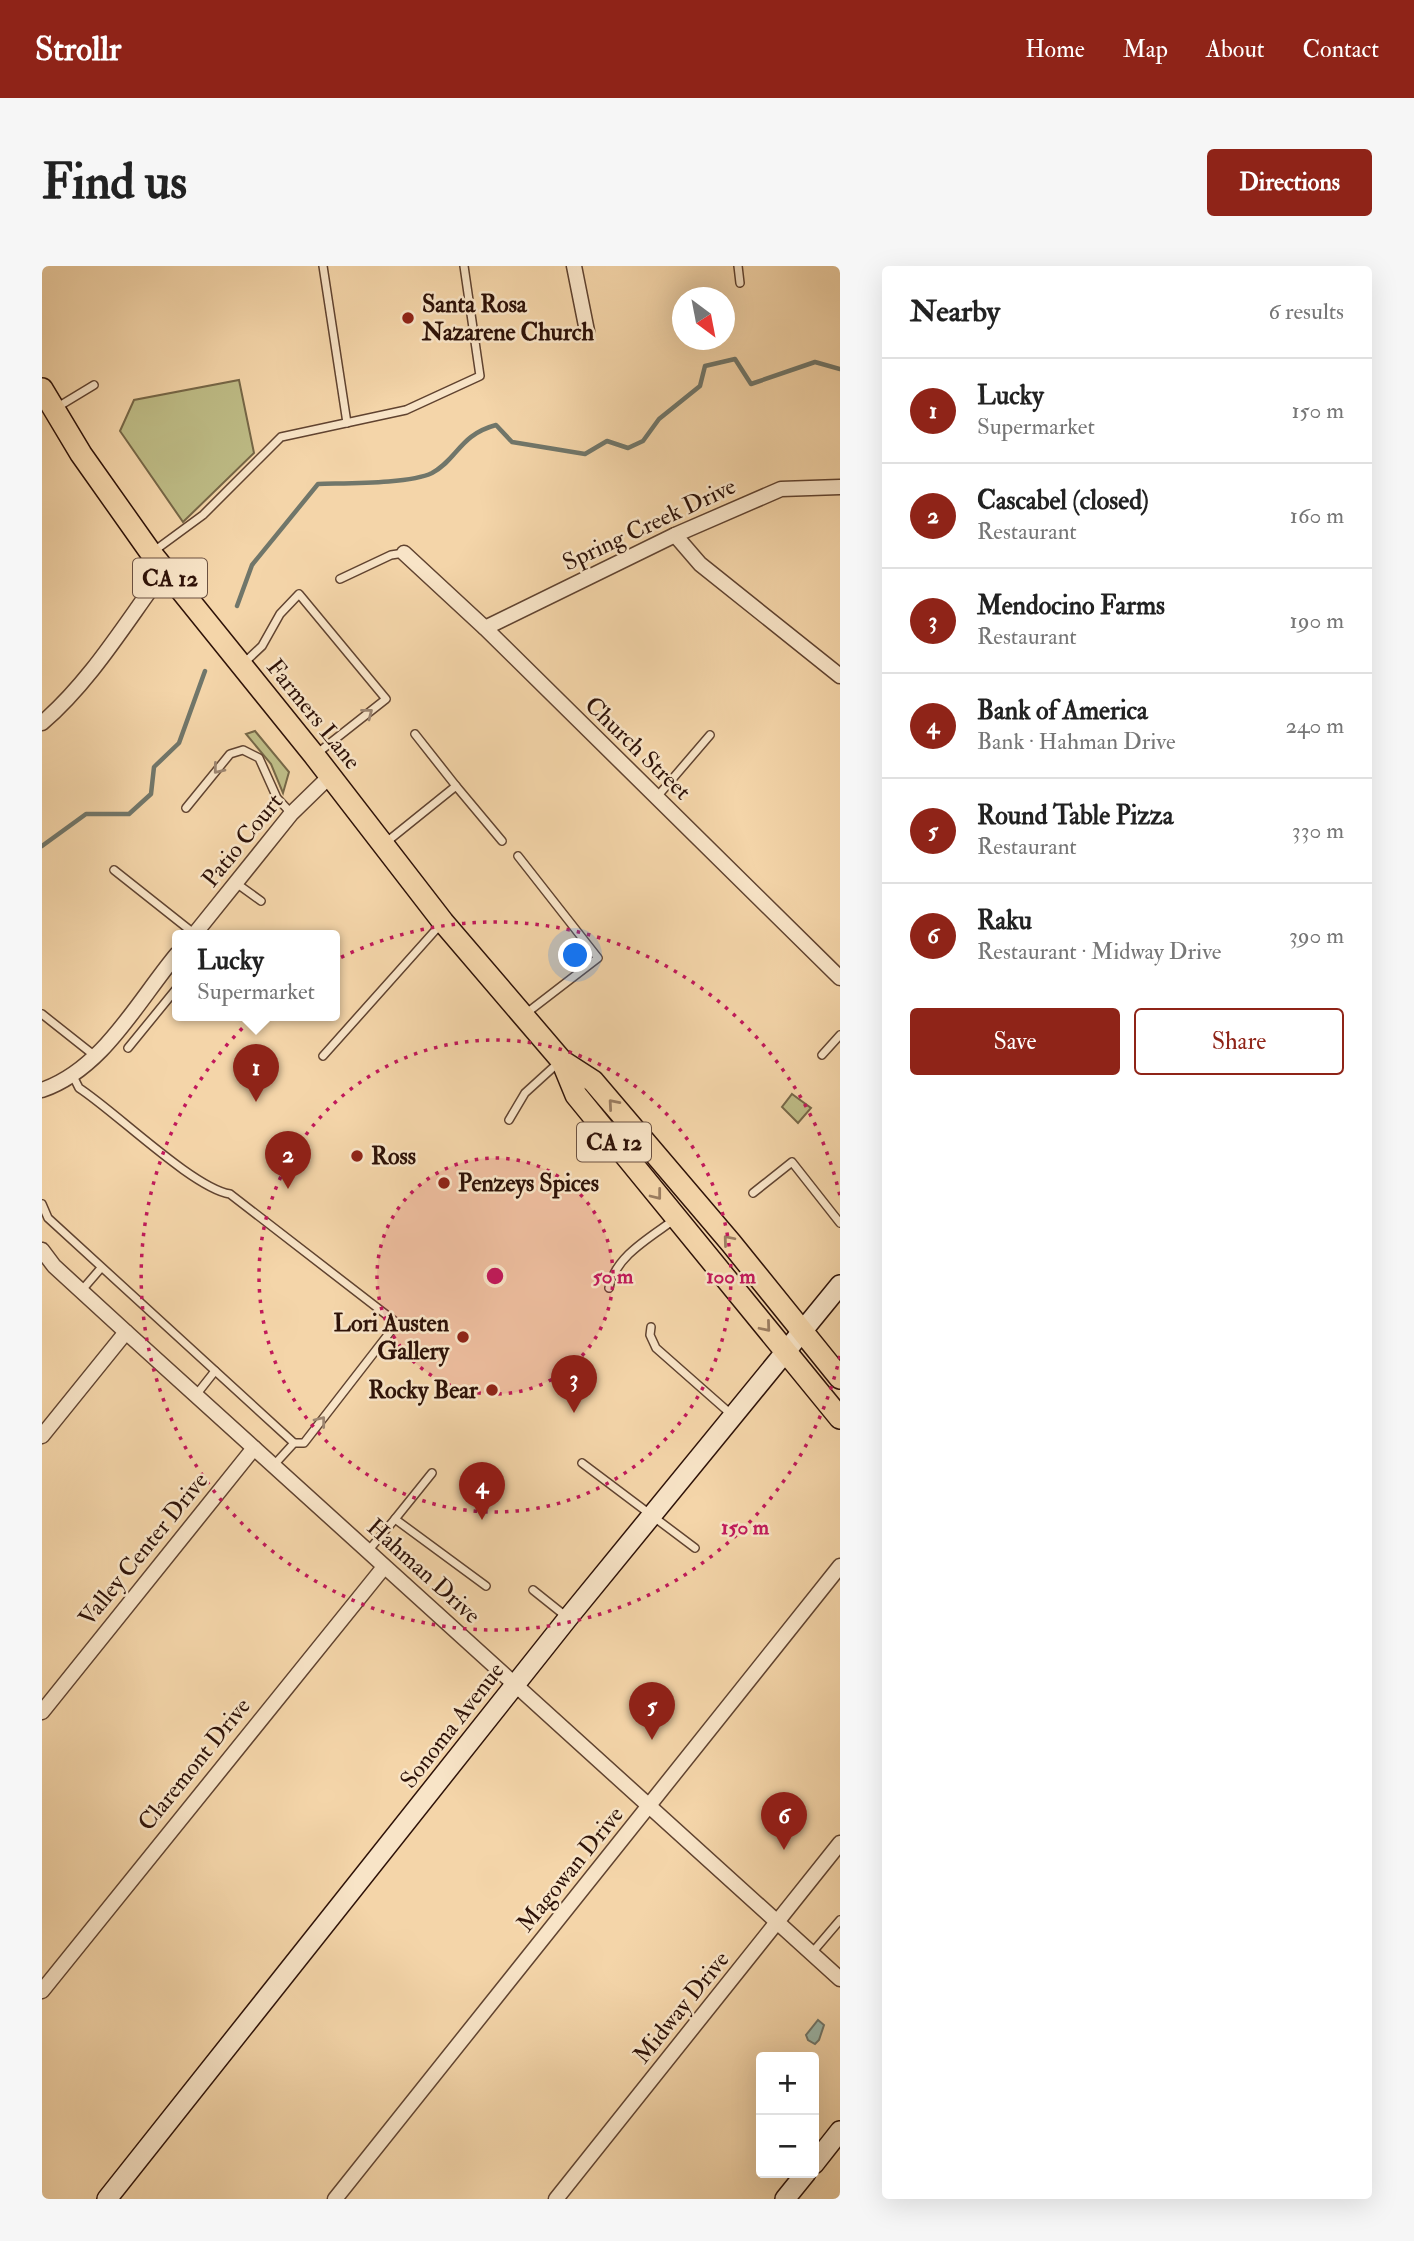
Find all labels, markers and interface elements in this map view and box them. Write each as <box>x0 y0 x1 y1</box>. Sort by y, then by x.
text: Strollr <box>35 29 121 70</box>
text: Home <box>1025 34 1085 65</box>
text: Map <box>1123 34 1168 65</box>
text: About <box>1206 34 1265 65</box>
text: Contact <box>1303 34 1379 65</box>
button: Directions <box>1207 149 1372 216</box>
text: Find us <box>42 152 187 213</box>
north arrow <box>672 287 735 350</box>
place label: Santa Rosa Nazarene Church <box>421 289 595 348</box>
text: Nearby <box>910 293 1000 330</box>
text: 6 results <box>1269 297 1344 326</box>
marker: Santa Rosa Nazarene Church <box>400 310 416 326</box>
text: Lucky <box>977 380 1044 412</box>
text: 1 <box>929 396 937 425</box>
text: 150 m <box>1291 396 1344 425</box>
text: Supermarket <box>977 412 1095 441</box>
street label: Spring Creek Drive <box>558 471 741 578</box>
text: Cascabel (closed) <box>977 485 1149 517</box>
text: 2 <box>927 501 939 530</box>
text: 160 m <box>1290 501 1344 530</box>
text: Restaurant <box>977 517 1077 546</box>
road number: CA 12 <box>133 558 207 598</box>
text: Mendocino Farms <box>977 590 1165 622</box>
text: 3 <box>929 606 937 635</box>
text: 190 m <box>1290 606 1344 635</box>
text: Restaurant <box>977 622 1077 651</box>
street label: Farmers Lane <box>260 653 368 776</box>
street label: Church Street <box>578 690 698 807</box>
text: Bank of America <box>977 695 1148 727</box>
one-way arrow <box>360 708 373 721</box>
text: 4 <box>927 711 939 740</box>
text: 240 m <box>1285 711 1344 740</box>
text: Bank · Hahman Drive <box>977 727 1176 756</box>
one-way arrow <box>214 760 226 773</box>
street label: Patio Court <box>195 787 290 894</box>
text: Round Table Pizza <box>977 800 1173 832</box>
text: 5 <box>928 816 938 845</box>
text: 330 m <box>1292 816 1344 845</box>
text: Restaurant <box>977 832 1077 861</box>
text: Raku <box>977 905 1032 937</box>
text: 6 <box>927 921 939 950</box>
text: 390 m <box>1289 921 1344 950</box>
popup <box>172 930 340 1021</box>
text: Restaurant · Midway Drive <box>977 937 1221 966</box>
your location <box>558 938 592 972</box>
text: Lucky <box>197 945 264 977</box>
text: Supermarket <box>197 977 315 1006</box>
button: Save <box>910 1008 1120 1075</box>
button: Share <box>1134 1008 1344 1075</box>
pin: 1 <box>233 1044 279 1102</box>
one-way arrow <box>609 1100 621 1113</box>
road number: CA 12 <box>577 1122 651 1162</box>
pin: 2 <box>265 1131 311 1189</box>
place label: Ross <box>371 1141 416 1172</box>
marker: Ross <box>349 1148 365 1164</box>
place label: Penzeys Spices <box>458 1168 599 1199</box>
marker: Penzeys Spices <box>436 1175 452 1191</box>
one-way arrow <box>649 1187 662 1200</box>
one-way arrow <box>724 1236 737 1248</box>
text: 50 m <box>593 1263 634 1290</box>
text: 100 m <box>706 1263 757 1290</box>
centre of rings <box>483 1264 507 1288</box>
place label: Lori Austen Gallery <box>334 1308 450 1367</box>
one-way arrow <box>758 1319 770 1332</box>
marker: Lori Austen Gallery <box>455 1329 471 1345</box>
pin: 3 <box>551 1355 597 1413</box>
place label: Rocky Bear <box>368 1375 479 1406</box>
marker: Rocky Bear <box>484 1382 500 1398</box>
one-way arrow <box>312 1416 325 1429</box>
pin: 4 <box>459 1462 505 1520</box>
street label: Valley Center Drive <box>72 1466 215 1633</box>
street label: Hahman Drive <box>360 1512 487 1631</box>
text: 150 m <box>721 1514 770 1541</box>
street label: Sonoma Avenue <box>393 1656 511 1795</box>
pin: 5 <box>629 1682 675 1740</box>
street label: Claremont Drive <box>131 1691 258 1837</box>
pin: 6 <box>761 1792 807 1850</box>
street label: Magowan Drive <box>510 1800 631 1939</box>
street label: Midway Drive <box>627 1945 736 2070</box>
map controls <box>756 2052 819 2178</box>
button: + <box>756 2052 819 2115</box>
button: − <box>756 2115 819 2178</box>

